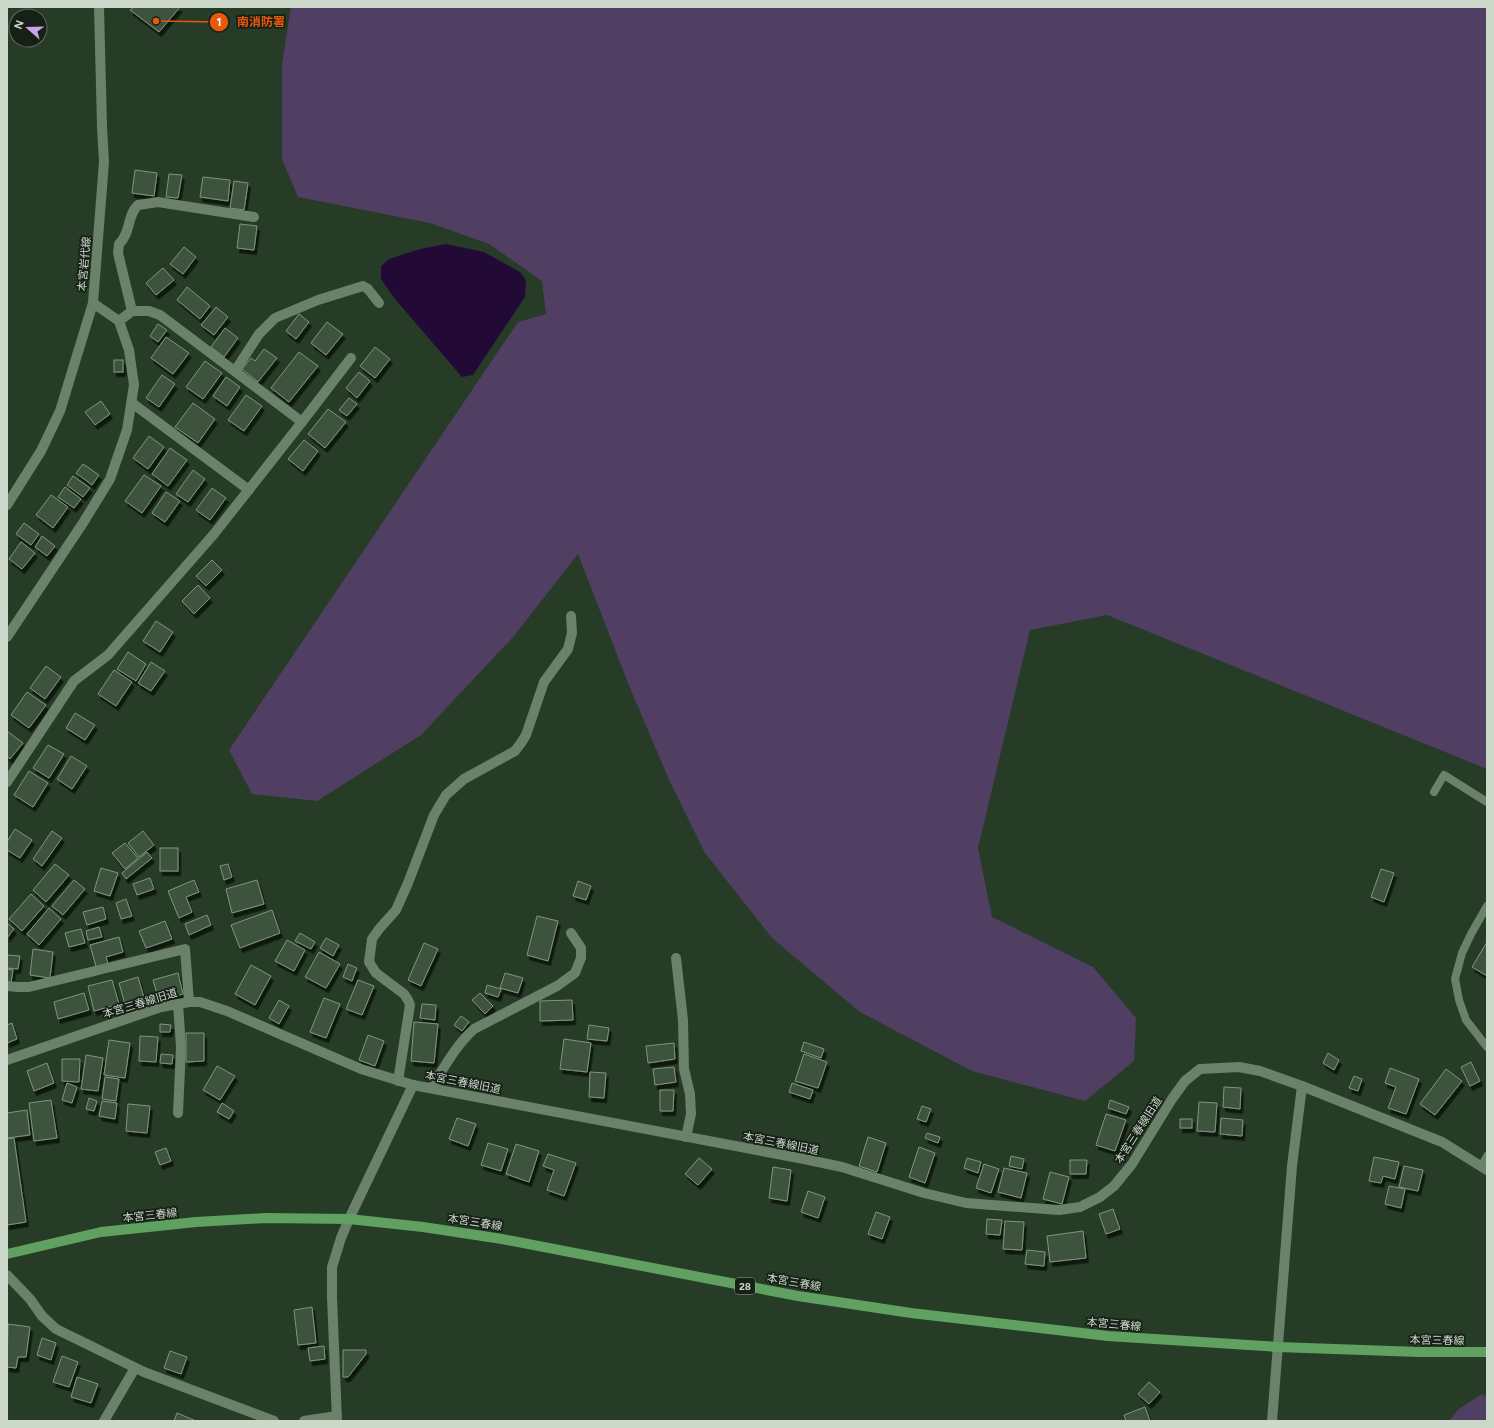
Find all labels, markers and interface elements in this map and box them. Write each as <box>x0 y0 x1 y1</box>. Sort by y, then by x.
north arrow <box>8 8 48 48</box>
callout: 南消防署 <box>209 10 293 34</box>
text: 1 <box>216 15 222 29</box>
text: 南消防署 <box>237 15 285 29</box>
text: N <box>12 19 27 31</box>
street label: 本宮岩代線 <box>76 236 93 292</box>
street label: 本宮三春線旧道 <box>101 986 179 1021</box>
street label: 本宮三春線旧道 <box>424 1069 502 1096</box>
street label: 本宮三春線旧道 <box>1112 1094 1165 1166</box>
street label: 本宮三春線旧道 <box>742 1130 820 1157</box>
street label: 本宮三春線 <box>122 1206 178 1225</box>
street label: 本宮三春線 <box>447 1212 503 1233</box>
street label: 本宮三春線 <box>766 1271 822 1294</box>
road number: 28 <box>735 1278 755 1294</box>
street label: 本宮三春線 <box>1086 1316 1142 1333</box>
street label: 本宮三春線 <box>1409 1334 1465 1347</box>

